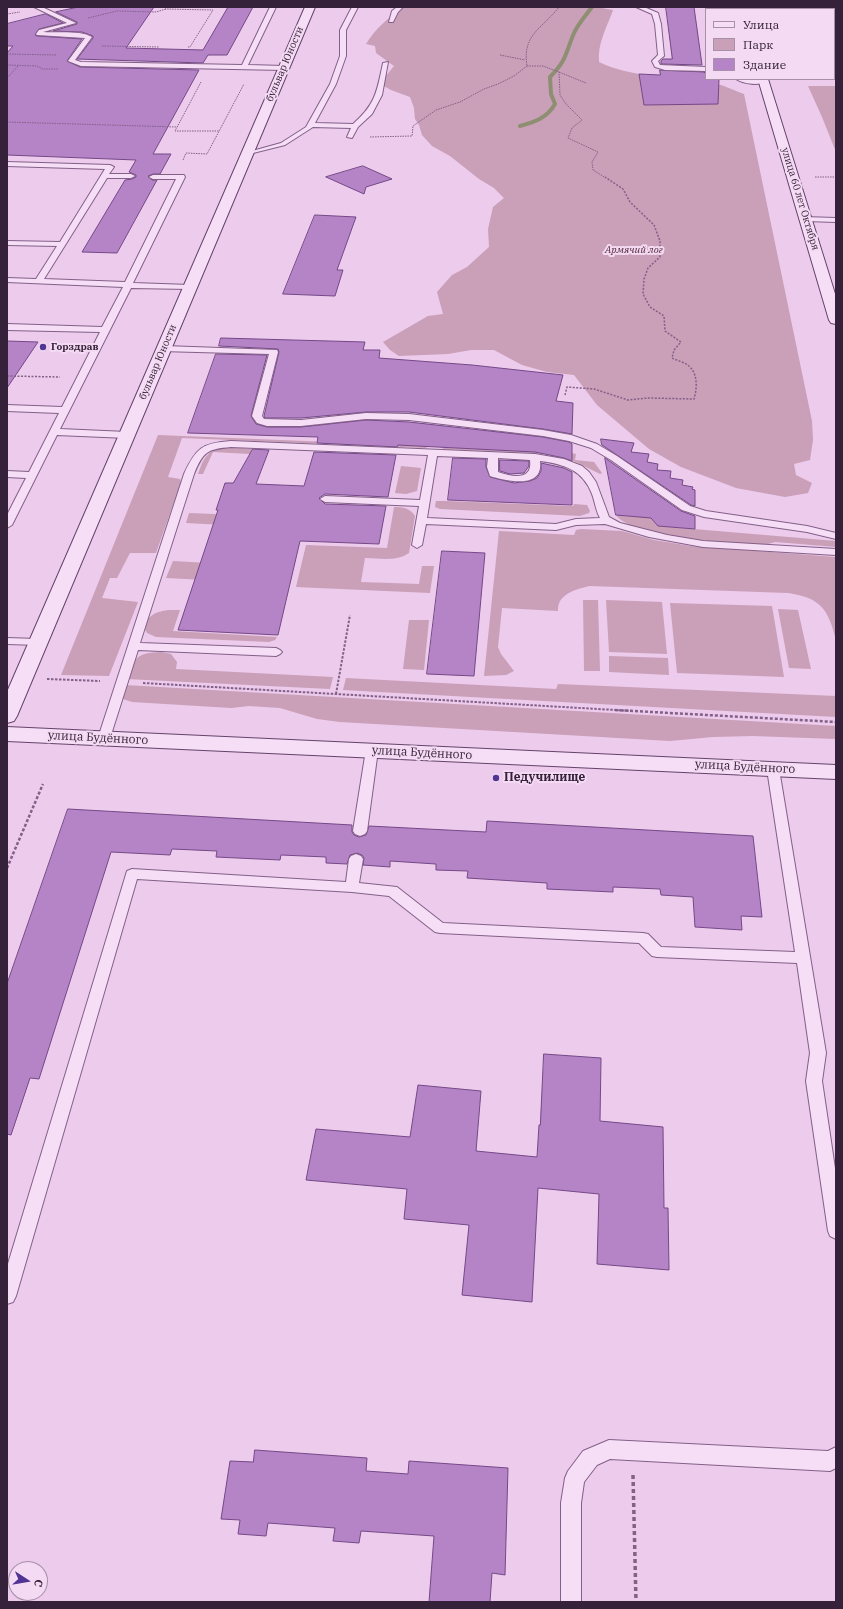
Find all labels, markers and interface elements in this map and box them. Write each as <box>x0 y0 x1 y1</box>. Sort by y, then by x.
legend <box>705 8 835 80</box>
text: Улица <box>743 17 779 32</box>
street label: бульвар Юности <box>264 25 306 103</box>
text: Парк <box>743 37 773 52</box>
text: Здание <box>743 57 786 72</box>
street label: улица 60 лет Октября <box>779 146 821 252</box>
park label: Армячий лог <box>605 244 663 256</box>
street label: бульвар Юности <box>137 323 179 401</box>
place label: Горздрав <box>51 341 99 353</box>
marker: Горздрав <box>38 342 48 352</box>
street label: улица Будённого <box>47 728 149 748</box>
street label: улица Будённого <box>371 743 473 763</box>
street label: улица Будённого <box>694 757 796 777</box>
place label: Педучилище <box>504 771 585 785</box>
marker: Педучилище <box>491 773 501 783</box>
north arrow <box>8 1561 48 1601</box>
text: С <box>31 1578 46 1588</box>

